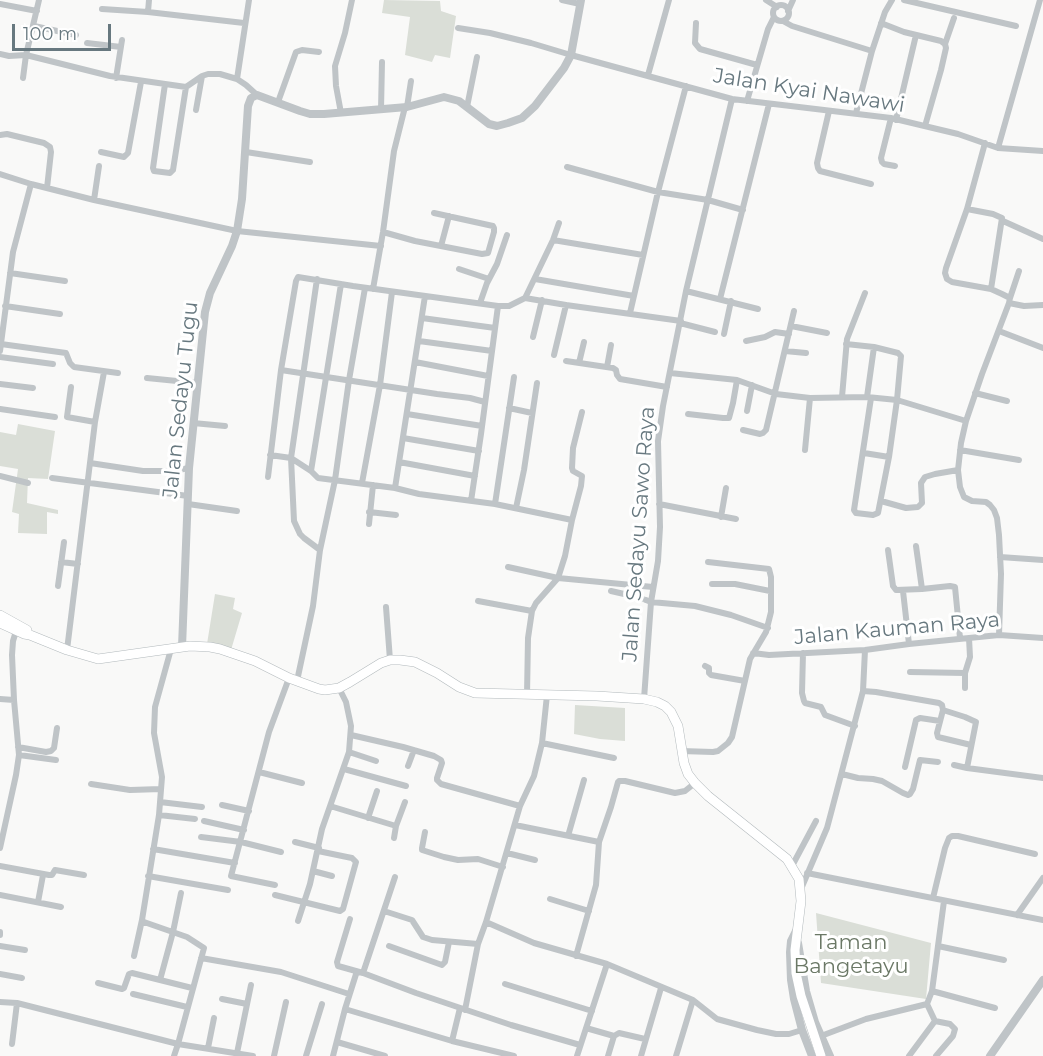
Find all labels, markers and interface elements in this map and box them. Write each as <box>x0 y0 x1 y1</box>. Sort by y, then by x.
scale bar <box>15 12 114 50</box>
text: 100 m <box>23 23 77 45</box>
street label: Jalan Kyai Nawawi <box>711 63 907 119</box>
street label: Jalan Sedayu Tugu <box>158 300 204 500</box>
street label: Jalan Sedayu Sawo Raya <box>618 406 660 662</box>
street label: Jalan Kauman Raya <box>793 607 1001 651</box>
park label: Taman Bangetayu <box>793 930 909 980</box>

